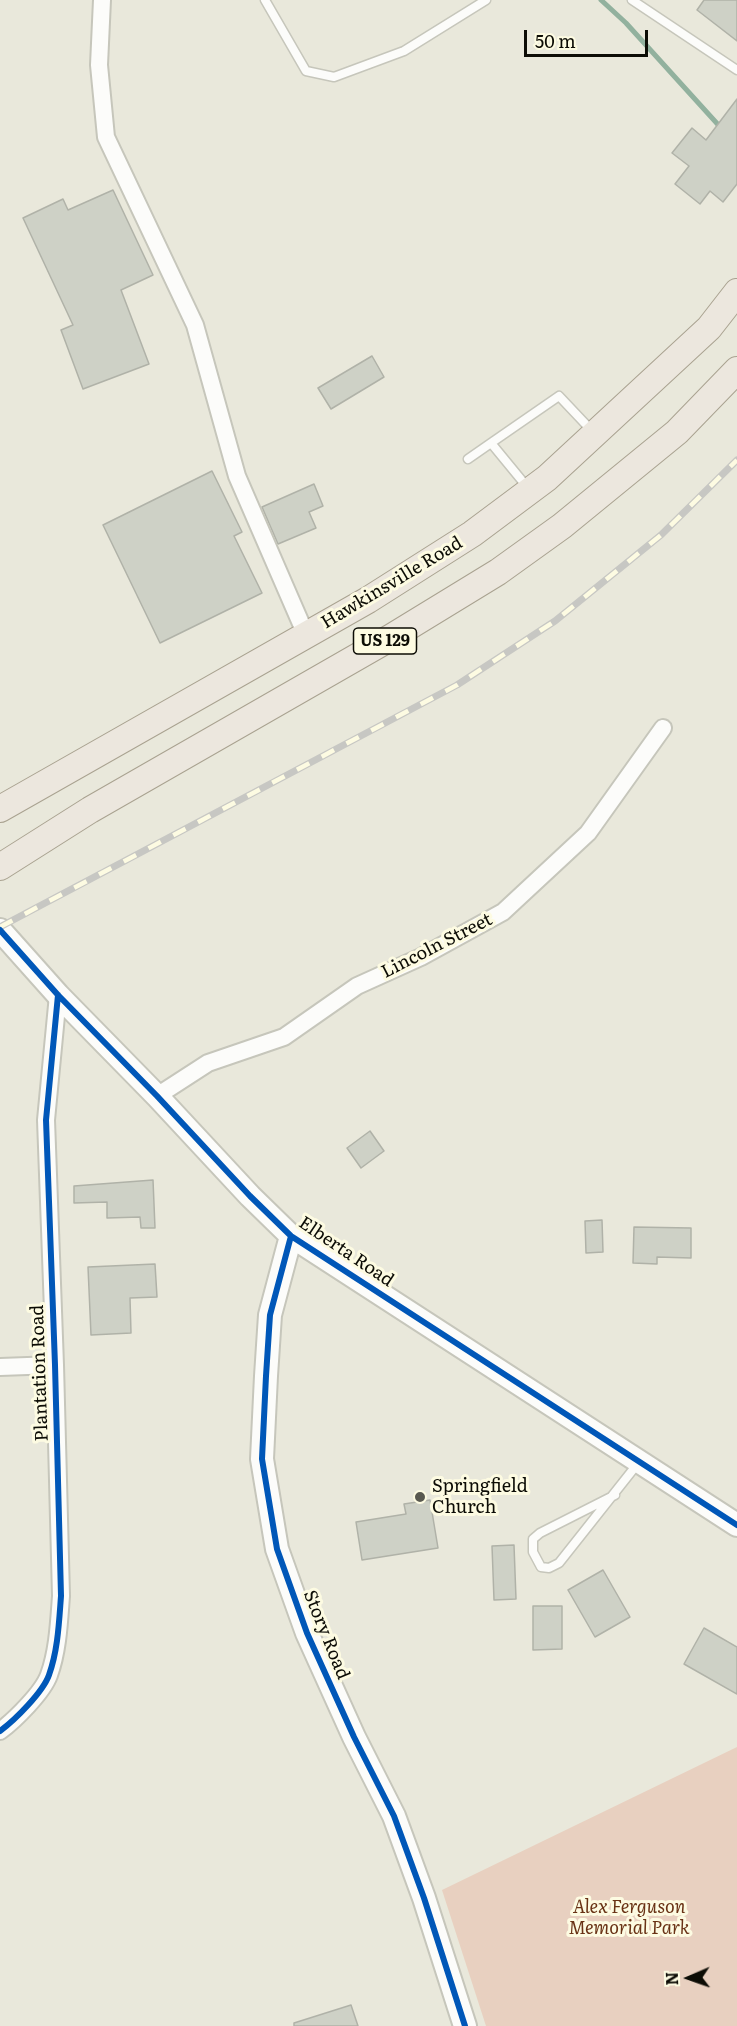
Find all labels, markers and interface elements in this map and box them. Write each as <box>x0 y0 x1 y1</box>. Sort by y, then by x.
scale bar <box>527 18 652 56</box>
text: 50 m <box>535 27 576 54</box>
street label: Hawkinsville Road <box>317 532 467 634</box>
road number: US 129 <box>354 628 416 654</box>
street label: Lincoln Street <box>378 909 496 983</box>
street label: Elberta Road <box>294 1212 398 1292</box>
street label: Plantation Road <box>27 1304 53 1442</box>
place label: Springfield Church <box>432 1476 528 1518</box>
marker: Springfield Church <box>413 1490 427 1504</box>
street label: Story Road <box>298 1587 354 1683</box>
park label: Alex Ferguson Memorial Park <box>568 1897 690 1940</box>
north arrow <box>659 1948 719 2008</box>
text: N <box>659 1971 683 1986</box>

